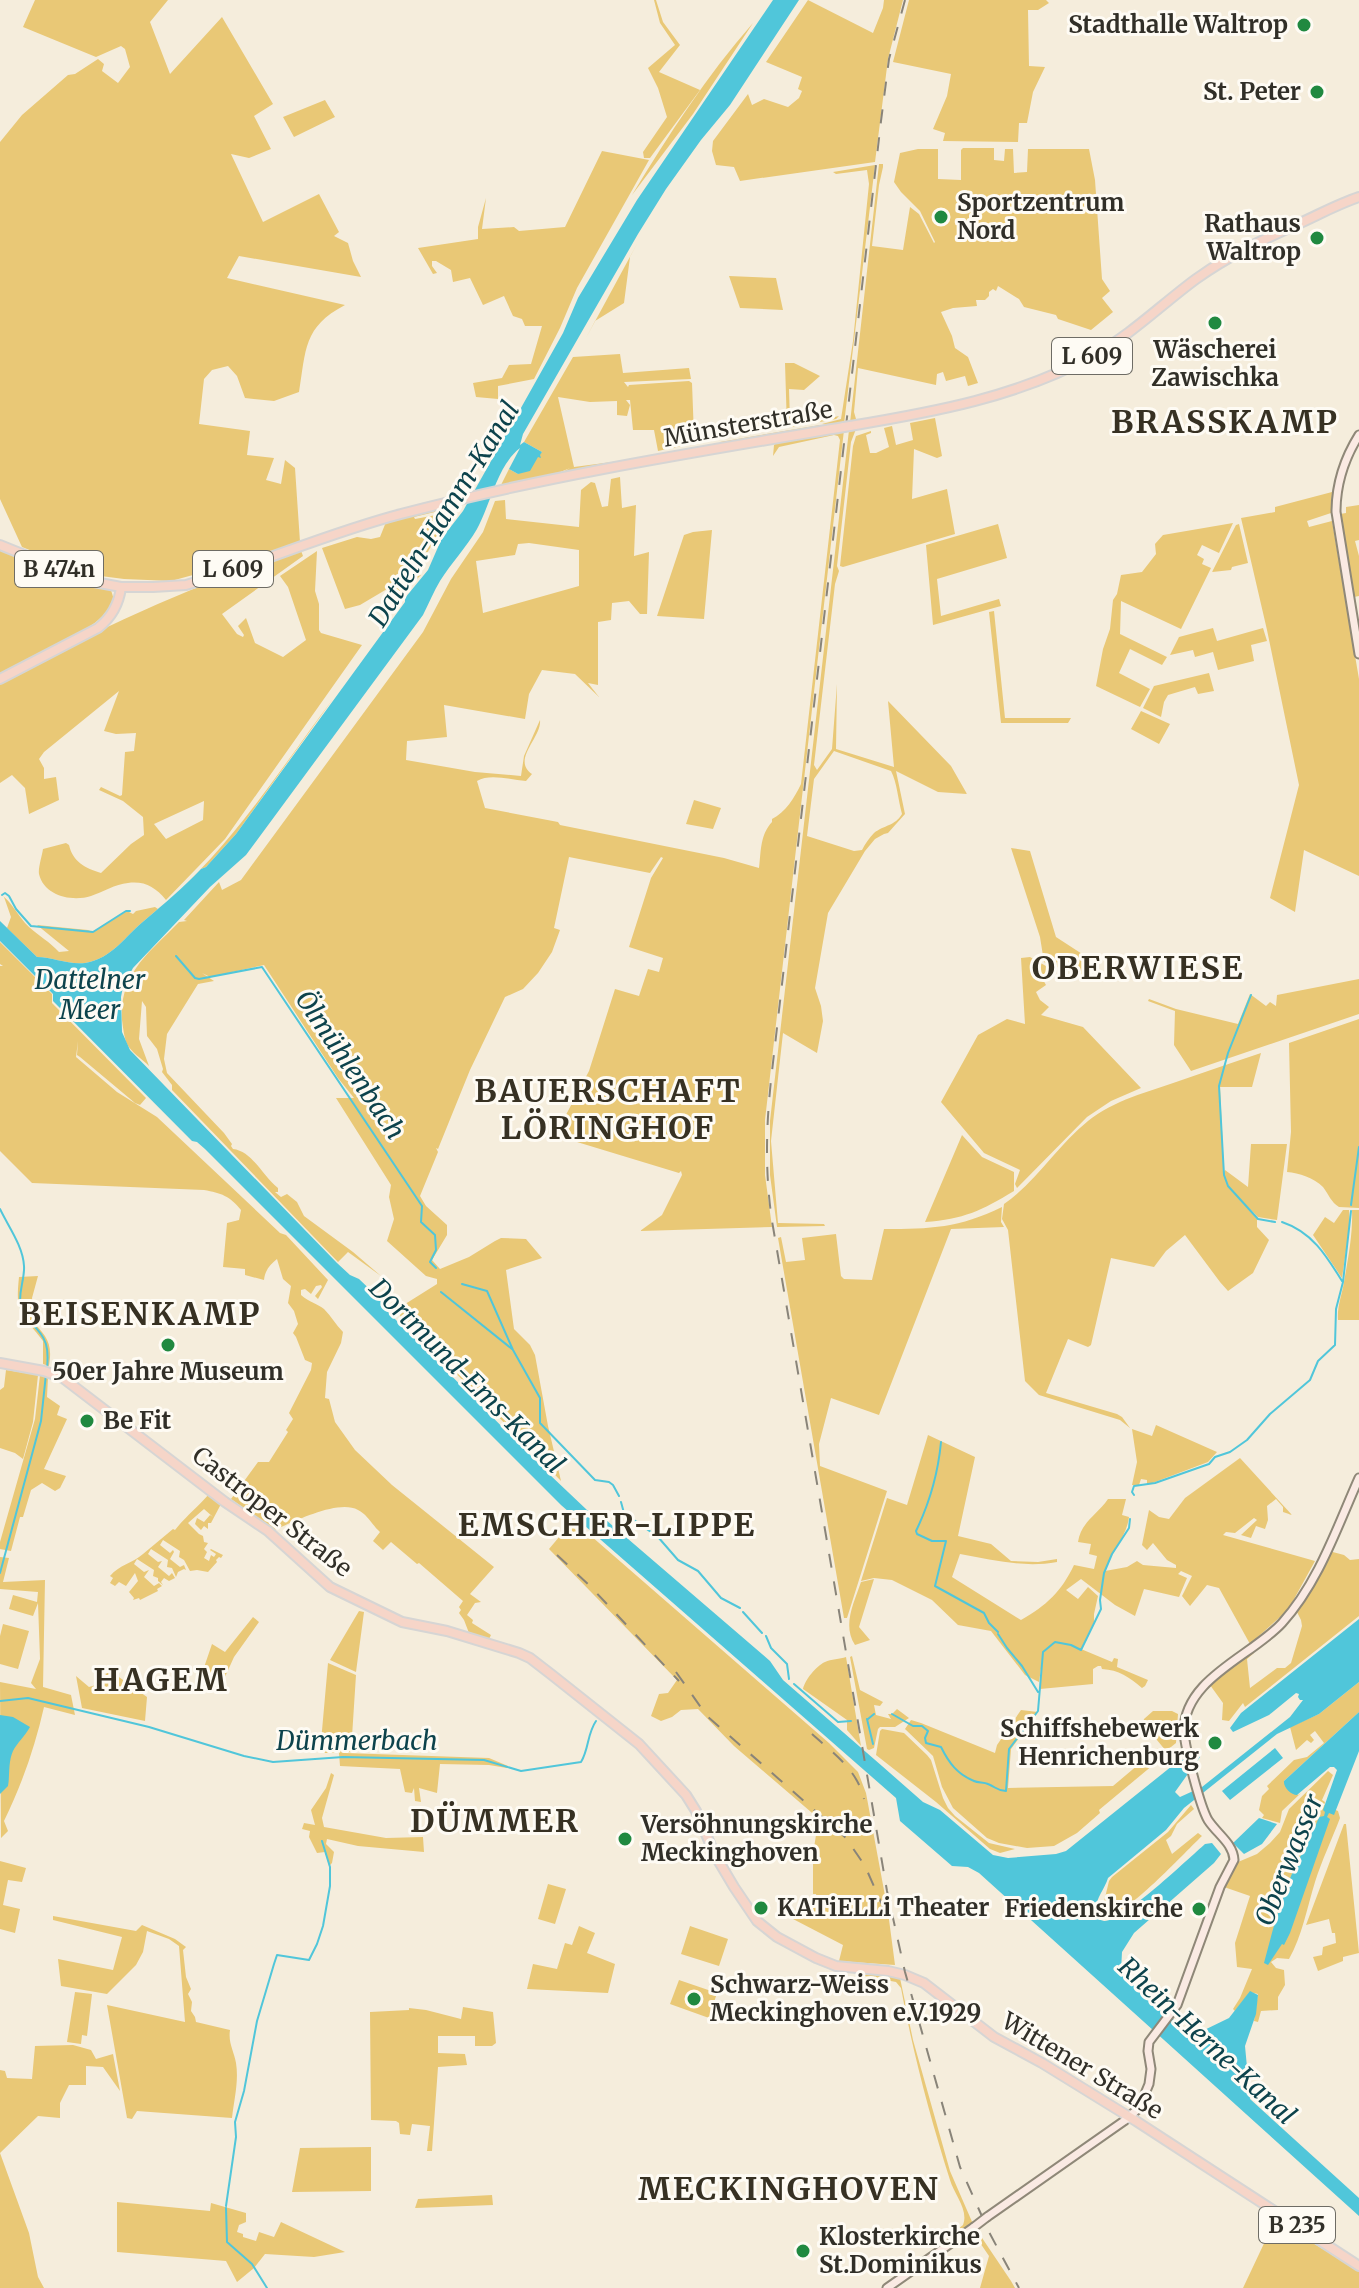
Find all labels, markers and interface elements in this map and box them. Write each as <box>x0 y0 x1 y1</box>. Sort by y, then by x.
place label: Stadthalle Waltrop <box>1068 9 1288 40</box>
marker: Stadthalle Waltrop <box>1295 16 1313 34</box>
place label: St. Peter <box>1203 76 1301 107</box>
marker: St. Peter <box>1308 83 1326 101</box>
place label: Sportzentrum Nord <box>957 187 1125 246</box>
marker: Sportzentrum Nord <box>932 208 950 226</box>
place label: Rathaus Waltrop <box>1204 208 1301 267</box>
marker: Rathaus Waltrop <box>1308 229 1326 247</box>
marker: Wäscherei Zawischka <box>1206 314 1224 332</box>
place label: Wäscherei Zawischka <box>1151 334 1279 393</box>
road number: L 609 <box>1052 338 1132 374</box>
street label: Münsterstraße <box>661 393 835 454</box>
water label: Datteln-Hamm-Kanal <box>360 395 526 633</box>
district label: BRASSKAMP <box>1111 402 1339 442</box>
road number: B 474n <box>15 551 103 587</box>
road number: L 609 <box>193 551 273 587</box>
district label: OBERWIESE <box>1032 948 1244 988</box>
water label: Dattelner Meer <box>34 963 146 1026</box>
water label: Ölmühlenbach <box>288 984 412 1146</box>
district label: BAUERSCHAFT LÖRINGHOF <box>474 1071 742 1148</box>
water label: Dortmund-Ems-Kanal <box>362 1270 572 1480</box>
district label: BEISENKAMP <box>19 1294 261 1334</box>
marker: 50er Jahre Museum <box>159 1336 177 1354</box>
place label: 50er Jahre Museum <box>52 1356 284 1387</box>
place label: Be Fit <box>103 1405 172 1436</box>
marker: Be Fit <box>78 1412 96 1430</box>
street label: Castroper Straße <box>186 1440 358 1584</box>
district label: EMSCHER-LIPPE <box>458 1505 756 1545</box>
district label: HAGEM <box>93 1660 229 1700</box>
place label: Schiffshebewerk Henrichenburg <box>1000 1713 1199 1772</box>
water label: Dümmerbach <box>275 1724 438 1757</box>
marker: Schiffshebewerk Henrichenburg <box>1206 1734 1224 1752</box>
water label: Oberwasser <box>1247 1789 1330 1930</box>
district label: DÜMMER <box>410 1801 580 1841</box>
place label: Versöhnungskirche Meckinghoven <box>640 1809 872 1868</box>
marker: Versöhnungskirche Meckinghoven <box>616 1830 634 1848</box>
place label: KATiELLi Theater <box>777 1892 989 1923</box>
place label: Friedenskirche <box>1004 1893 1183 1924</box>
marker: KATiELLi Theater <box>752 1899 770 1917</box>
marker: Friedenskirche <box>1190 1900 1208 1918</box>
water label: Rhein-Herne-Kanal <box>1112 1950 1303 2131</box>
place label: Schwarz-Weiss Meckinghoven e.V.1929 <box>710 1969 981 2028</box>
marker: Schwarz-Weiss Meckinghoven e.V.1929 <box>685 1990 703 2008</box>
street label: Wittener Straße <box>995 2005 1168 2126</box>
district label: MECKINGHOVEN <box>638 2169 940 2209</box>
road number: B 235 <box>1259 2207 1335 2243</box>
place label: Klosterkirche St.Dominikus <box>819 2221 982 2280</box>
marker: Klosterkirche St.Dominikus <box>794 2242 812 2260</box>

